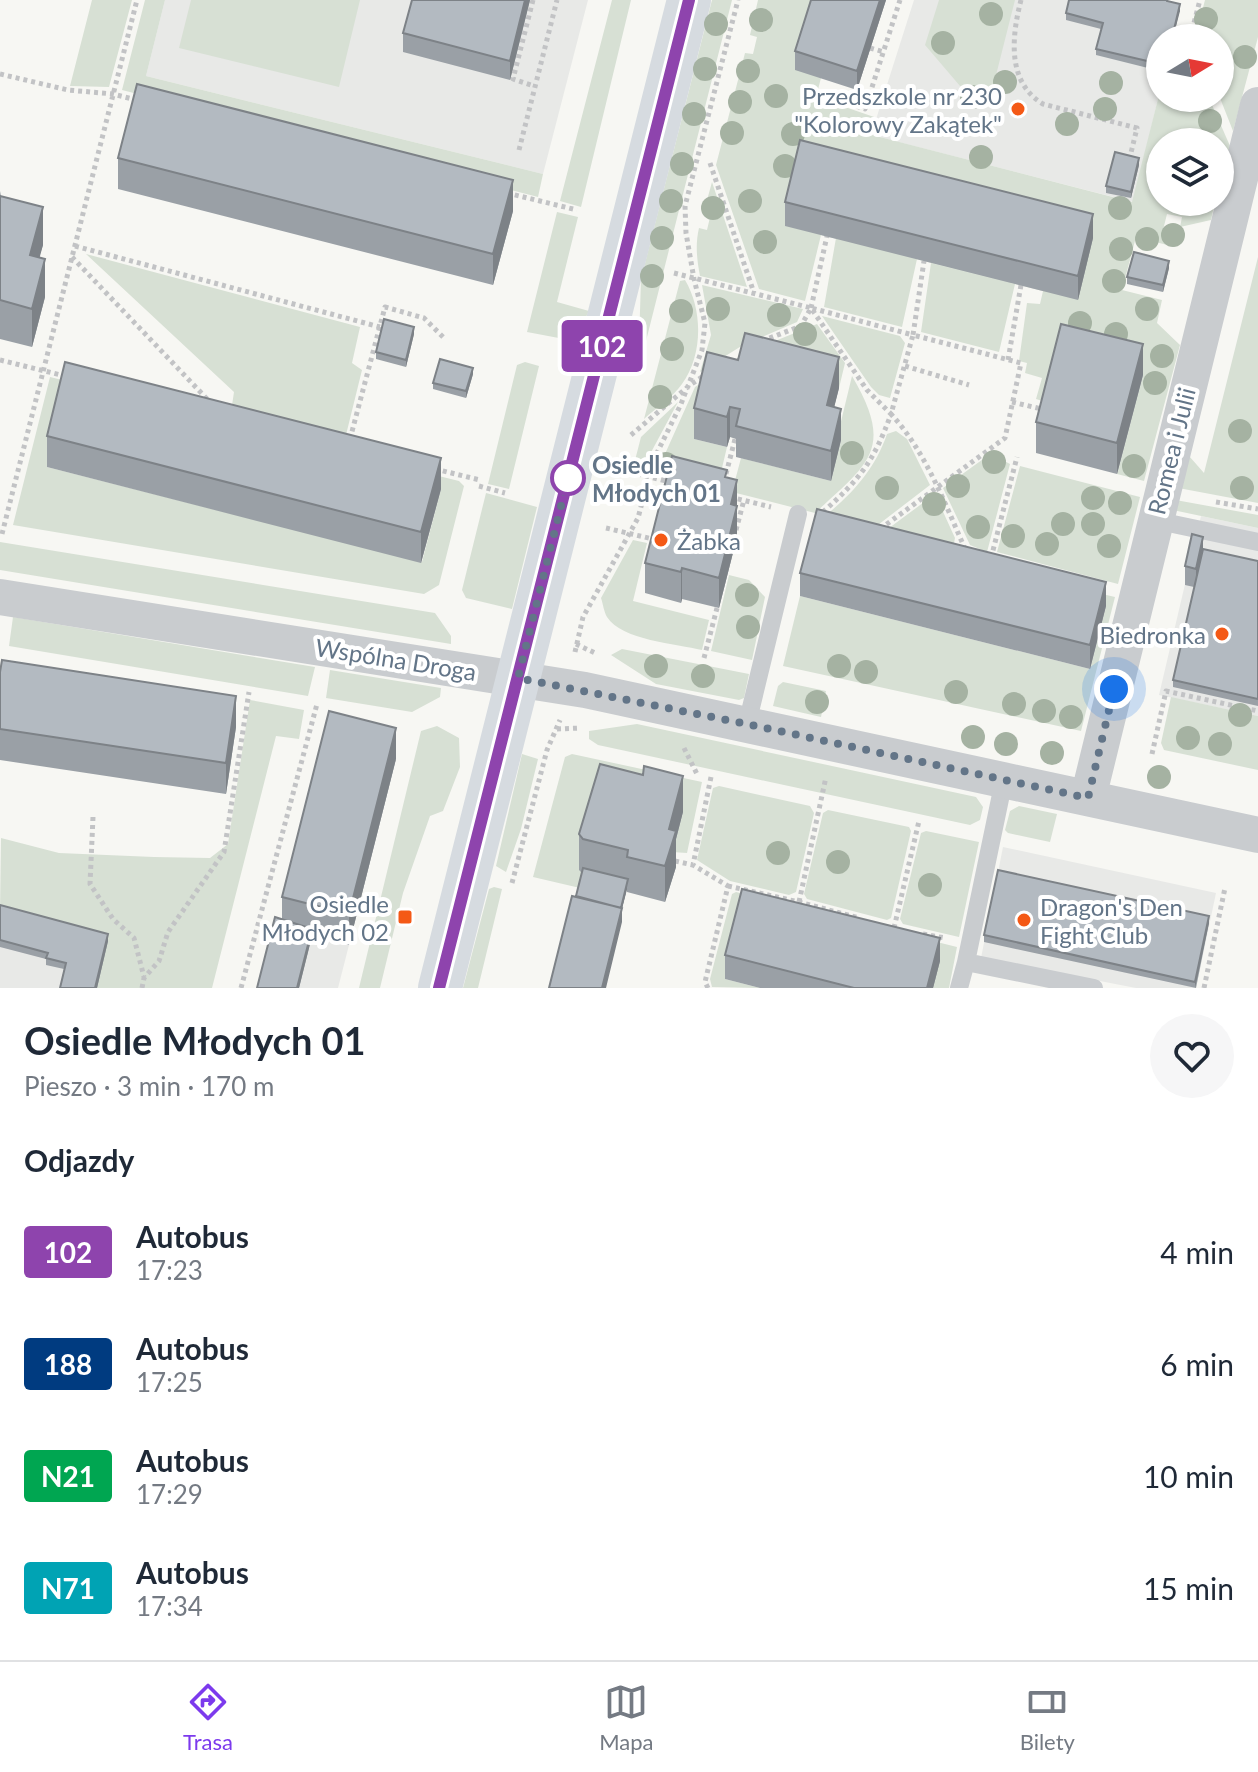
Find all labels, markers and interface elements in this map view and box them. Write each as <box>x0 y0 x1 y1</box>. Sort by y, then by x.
north arrow <box>1146 24 1234 112</box>
map controls <box>1146 24 1234 216</box>
place label: Przedszkole nr 230 "Kolorowy Zakątek" <box>794 81 1002 138</box>
marker: Przedszkole nr 230 "Kolorowy Zakątek" <box>1009 100 1027 118</box>
button: layers <box>1146 128 1234 216</box>
line badge: 102 <box>556 320 648 372</box>
text: 102 <box>578 329 626 363</box>
street label: Romea i Julii <box>1141 384 1201 518</box>
place label: Osiedle Młodych 01 <box>592 450 721 507</box>
marker: Osiedle Młodych 01 <box>551 461 585 495</box>
place label: Żabka <box>677 526 741 555</box>
marker: Żabka <box>652 531 670 549</box>
place label: Biedronka <box>1099 620 1206 649</box>
marker: Biedronka <box>1213 625 1231 643</box>
street label: Wspólna Droga <box>314 632 478 686</box>
your location <box>1094 669 1134 709</box>
place label: Osiedle Młodych 02 <box>262 889 389 946</box>
place label: Dragon's Den Fight Club <box>1040 892 1183 949</box>
marker: Osiedle Młodych 02 <box>396 908 414 926</box>
marker: Dragon's Den Fight Club <box>1015 911 1033 929</box>
button: heart <box>1150 1014 1234 1098</box>
text: Osiedle Młodych 01 <box>24 1017 366 1063</box>
text: Pieszo · 3 min · 170 m <box>24 1070 274 1102</box>
text: Odjazdy <box>24 1142 134 1178</box>
text: Autobus <box>136 1218 249 1254</box>
text: 4 min <box>1160 1234 1234 1270</box>
text: 102 <box>44 1235 92 1269</box>
text: 17:23 <box>136 1254 203 1286</box>
text: Autobus <box>136 1330 249 1366</box>
text: 6 min <box>1160 1346 1234 1382</box>
text: 188 <box>44 1347 92 1381</box>
text: 17:25 <box>136 1366 203 1398</box>
text: Autobus <box>136 1442 249 1478</box>
text: 10 min <box>1143 1458 1234 1494</box>
text: N21 <box>41 1459 95 1493</box>
text: 17:29 <box>136 1478 203 1510</box>
text: Autobus <box>136 1554 249 1590</box>
text: 15 min <box>1143 1570 1234 1606</box>
text: N71 <box>41 1571 95 1605</box>
text: 17:34 <box>136 1590 203 1622</box>
tab: Trasa <box>183 1680 233 1755</box>
tab: Mapa <box>599 1680 653 1755</box>
tab: Bilety <box>1020 1680 1075 1755</box>

